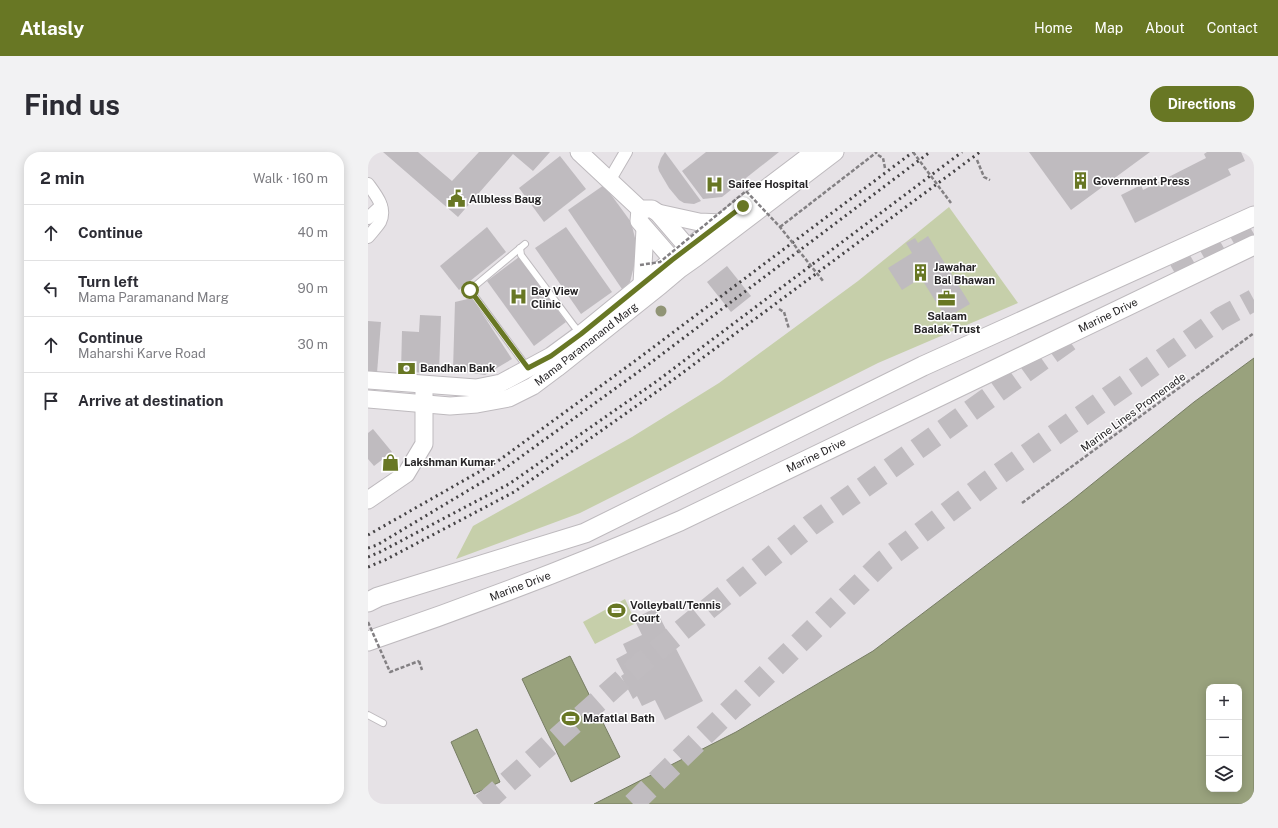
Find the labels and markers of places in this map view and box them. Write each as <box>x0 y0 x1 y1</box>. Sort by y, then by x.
building icon: Government Press <box>1070 171 1090 191</box>
hospital icon: Saifee Hospital <box>705 174 725 194</box>
place label: Government Press <box>1093 175 1190 187</box>
place label: Saifee Hospital <box>728 178 809 190</box>
public building icon: Allbless Baug <box>446 189 466 209</box>
place label: Allbless Baug <box>469 193 542 205</box>
place label: Jawahar Bal Bhawan <box>934 261 995 286</box>
building icon: Jawahar Bal Bhawan <box>911 263 931 283</box>
place label: Bay View Clinic <box>531 285 579 310</box>
hospital icon: Bay View Clinic <box>508 287 528 307</box>
office icon: Salaam Baalak Trust <box>937 288 957 308</box>
place label: Salaam Baalak Trust <box>914 310 981 335</box>
bank icon: Bandhan Bank <box>397 358 417 378</box>
place label: Bandhan Bank <box>420 362 496 374</box>
shop icon: Lakshman Kumar <box>381 452 401 472</box>
place label: Lakshman Kumar <box>404 456 495 468</box>
place label: Volleyball/Tennis Court <box>630 599 721 624</box>
sports icon: Volleyball/Tennis Court <box>607 601 627 621</box>
sports icon: Mafatlal Bath <box>560 708 580 728</box>
place label: Mafatlal Bath <box>583 712 655 724</box>

